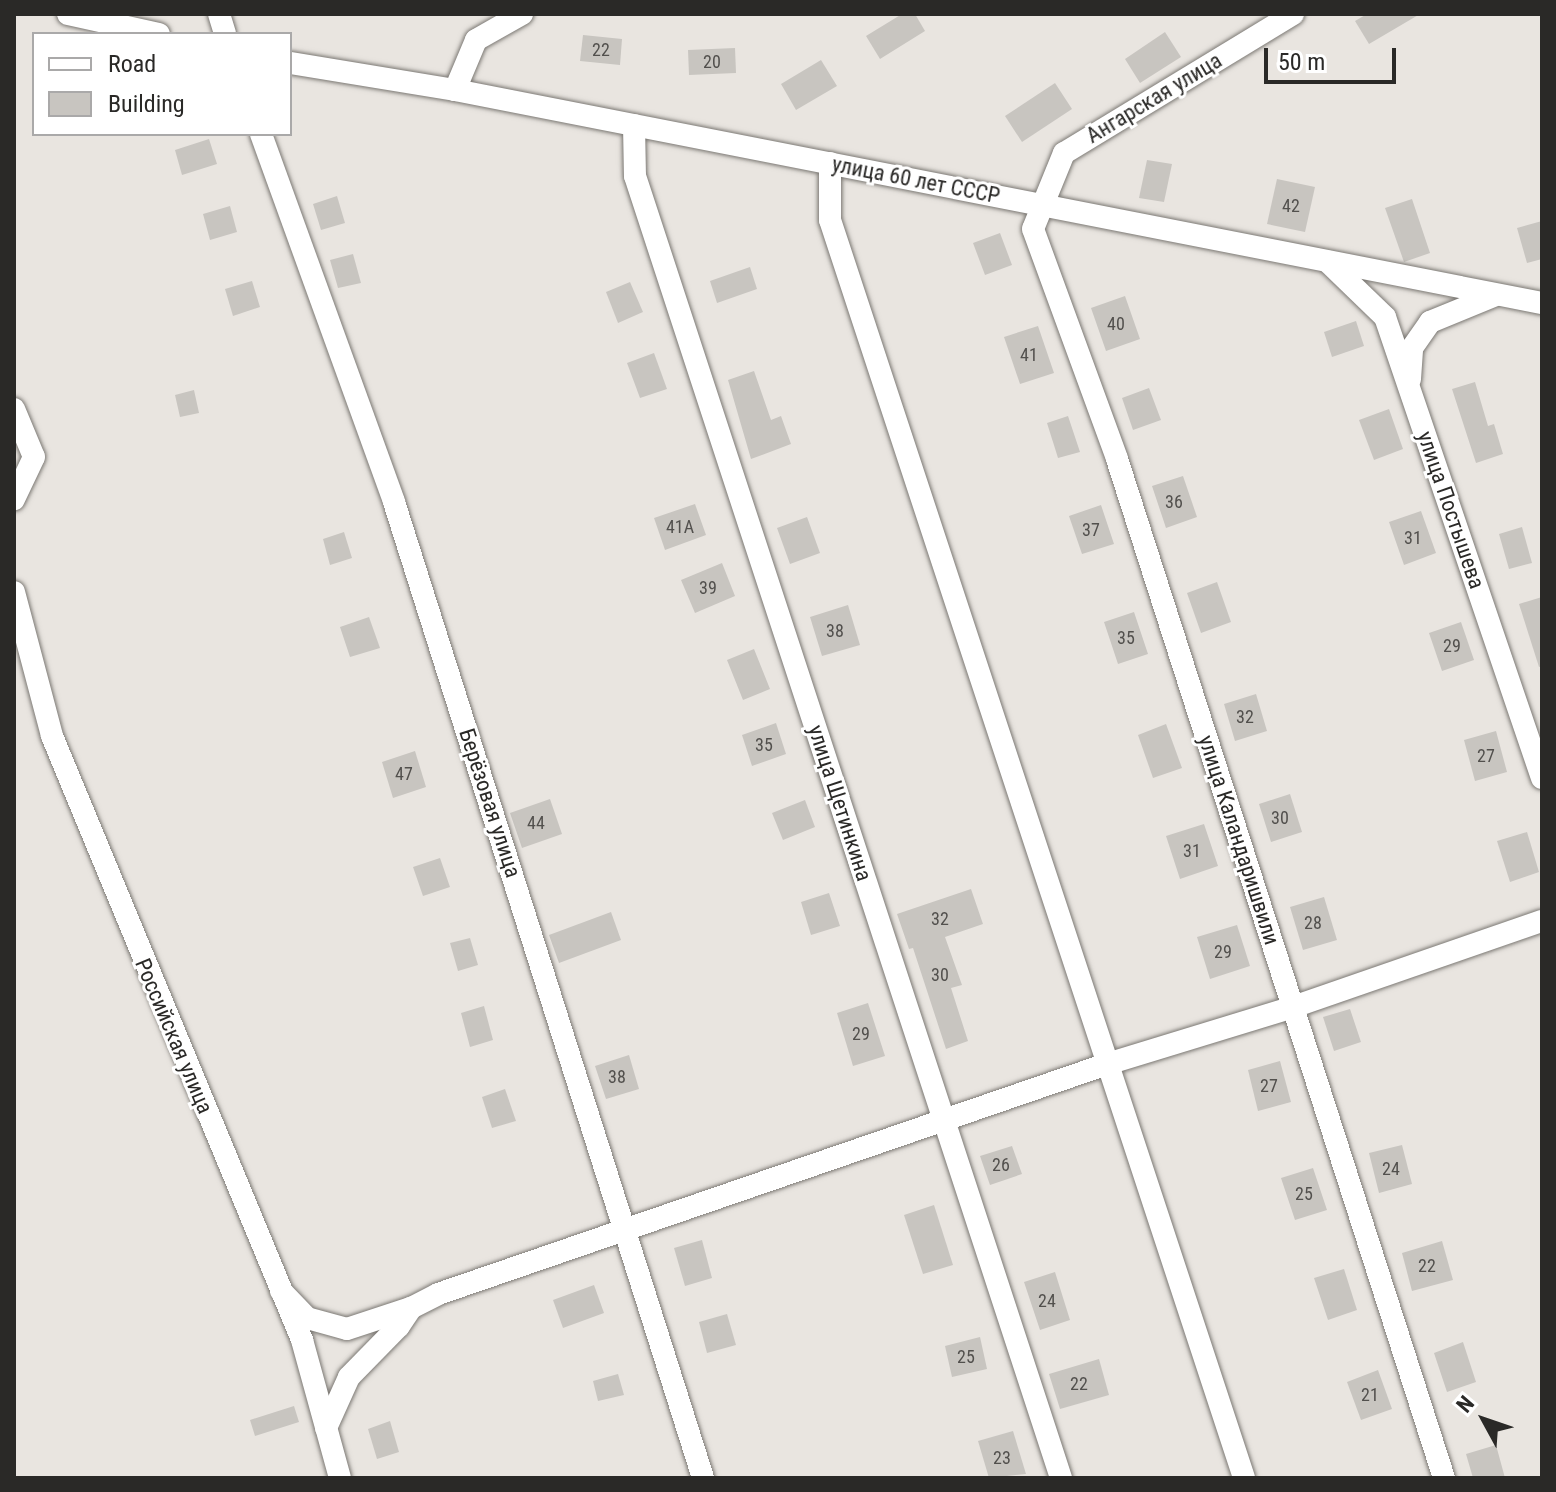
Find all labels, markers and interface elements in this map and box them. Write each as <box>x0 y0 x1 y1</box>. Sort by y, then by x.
legend <box>32 32 292 136</box>
scale bar <box>1268 32 1400 82</box>
house number: 22 <box>592 39 610 61</box>
street label: Ангарская улица <box>1081 47 1227 149</box>
text: 50 m <box>1278 48 1325 76</box>
text: Road <box>108 50 156 78</box>
house number: 20 <box>703 51 721 73</box>
text: Building <box>108 90 185 118</box>
street label: улица 60 лет СССР <box>830 151 1002 209</box>
house number: 42 <box>1282 195 1300 217</box>
house number: 40 <box>1107 313 1125 335</box>
house number: 41 <box>1020 344 1038 366</box>
street label: улица Постышева <box>1412 428 1490 592</box>
house number: 36 <box>1165 491 1183 513</box>
house number: 41А <box>666 516 694 538</box>
house number: 37 <box>1082 519 1100 541</box>
house number: 31 <box>1404 527 1422 549</box>
house number: 39 <box>699 577 717 599</box>
house number: 38 <box>826 620 844 642</box>
house number: 35 <box>1117 627 1135 649</box>
house number: 29 <box>1443 635 1461 657</box>
house number: 32 <box>1236 706 1254 728</box>
street label: улица Щетинкина <box>802 722 878 884</box>
street label: Берёзовая улица <box>454 725 526 881</box>
street label: улица Каландаришвили <box>1193 732 1285 948</box>
house number: 35 <box>755 734 773 756</box>
house number: 27 <box>1477 745 1495 767</box>
house number: 47 <box>395 763 413 785</box>
house number: 30 <box>1271 807 1289 829</box>
house number: 44 <box>527 812 545 834</box>
house number: 31 <box>1183 840 1201 862</box>
house number: 32 <box>931 908 949 930</box>
house number: 28 <box>1304 912 1322 934</box>
house number: 29 <box>1214 941 1232 963</box>
street label: Российская улица <box>129 954 219 1118</box>
house number: 30 <box>931 964 949 986</box>
house number: 29 <box>852 1023 870 1045</box>
house number: 38 <box>608 1066 626 1088</box>
house number: 27 <box>1260 1075 1278 1097</box>
house number: 26 <box>992 1154 1010 1176</box>
house number: 24 <box>1382 1158 1400 1180</box>
house number: 25 <box>1295 1183 1313 1205</box>
house number: 22 <box>1418 1255 1436 1277</box>
house number: 24 <box>1038 1290 1056 1312</box>
house number: 25 <box>957 1346 975 1368</box>
house number: 22 <box>1070 1373 1088 1395</box>
north arrow <box>1444 1380 1524 1460</box>
house number: 21 <box>1361 1384 1379 1406</box>
text: N <box>1451 1391 1479 1417</box>
house number: 23 <box>993 1447 1011 1469</box>

